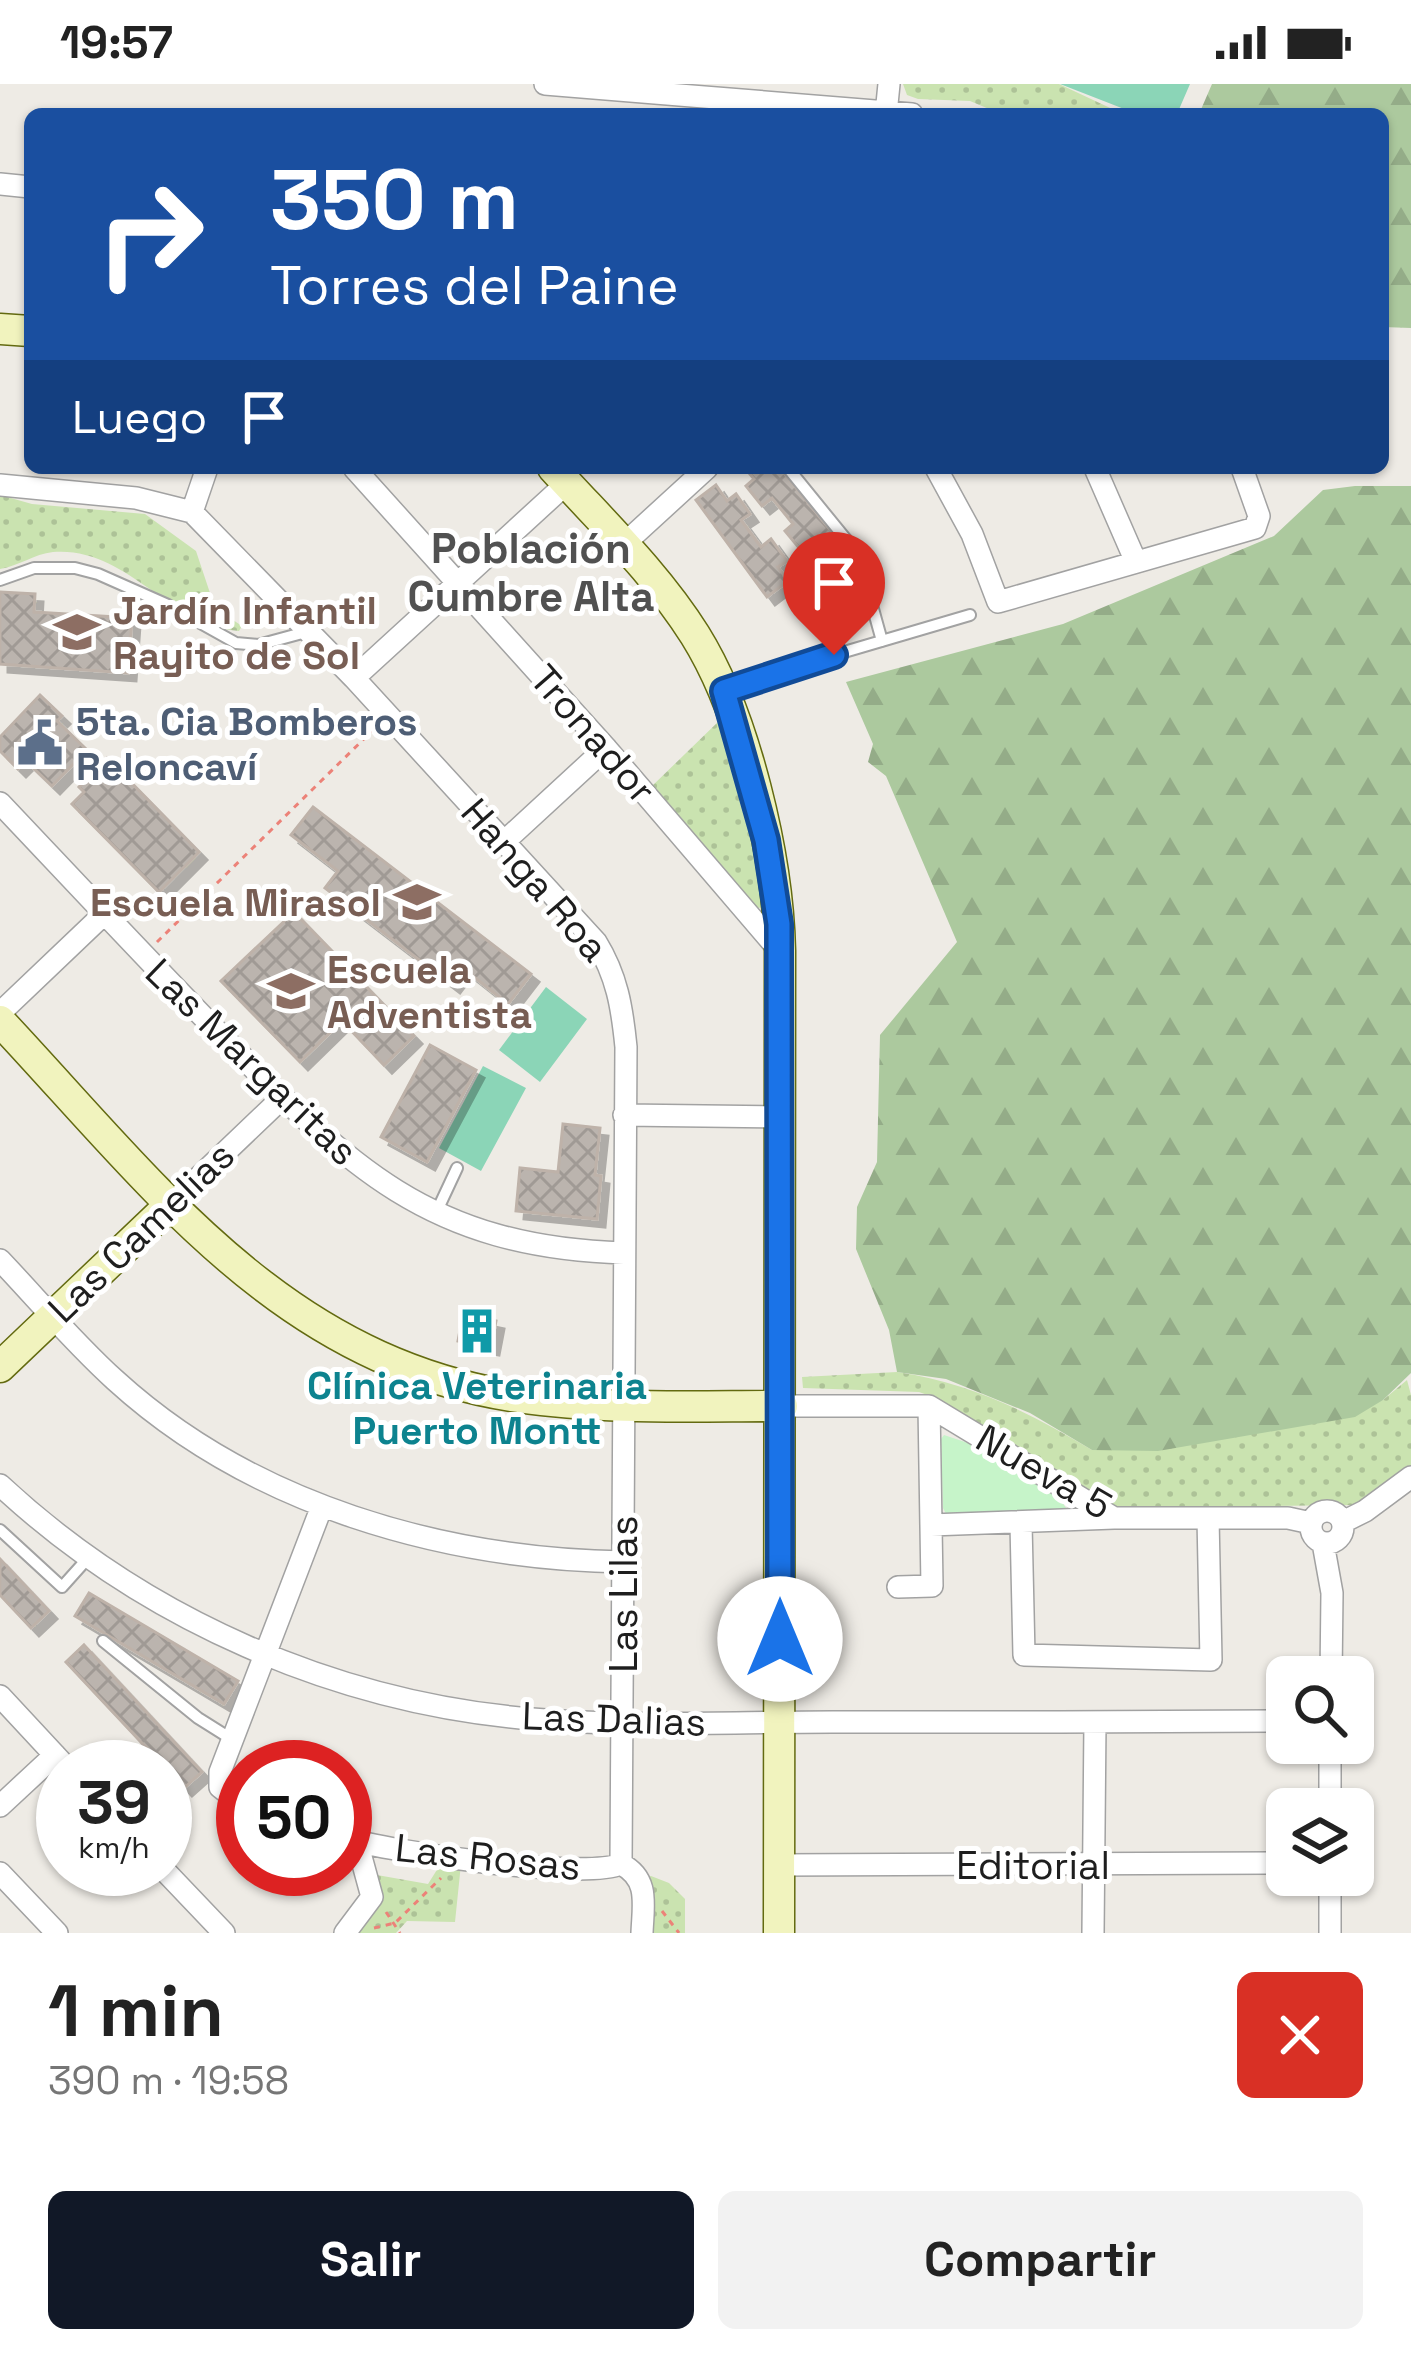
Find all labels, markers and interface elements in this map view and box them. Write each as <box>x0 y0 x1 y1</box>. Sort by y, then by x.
text: 19:57 <box>60 14 173 71</box>
text: 350 m <box>270 146 519 254</box>
icon: right <box>72 156 228 312</box>
text: Torres del Paine <box>270 251 679 320</box>
icon: arrive <box>231 384 297 450</box>
text: Luego <box>72 389 207 446</box>
district label: Población Cumbre Alta <box>407 522 655 623</box>
pin <box>783 532 885 655</box>
icon: arrive <box>801 550 867 616</box>
place label: Jardín Infantil Rayito de Sol <box>113 586 377 680</box>
school or university icon: Jardín Infantil Rayito de Sol <box>52 607 102 657</box>
street label: Tronador <box>519 655 667 813</box>
place label: 5ta. Cia Bomberos Reloncaví <box>76 697 418 791</box>
public building icon: 5ta. Cia Bomberos Reloncaví <box>15 718 65 768</box>
street label: Hanga Roa <box>451 788 619 972</box>
school or university icon: Escuela Mirasol <box>392 877 442 927</box>
place label: Escuela Mirasol <box>90 878 381 927</box>
place label: Escuela Adventista <box>327 945 532 1039</box>
street label: Las Margaritas <box>135 948 369 1176</box>
school or university icon: Escuela Adventista <box>266 966 316 1016</box>
street label: Las Camelias <box>38 1131 244 1333</box>
building icon: Clínica Veterinaria Puerto Montt <box>452 1306 502 1356</box>
place label: Clínica Veterinaria Puerto Montt <box>307 1361 647 1455</box>
street label: Nueva 5 <box>968 1414 1120 1530</box>
street label: Las Lilas <box>599 1515 648 1673</box>
position arrow <box>717 1576 843 1702</box>
map controls <box>1266 1656 1374 1896</box>
button: search <box>1266 1656 1374 1764</box>
street label: Las Dalias <box>521 1691 707 1747</box>
speed limit sign: 50 <box>216 1740 372 1896</box>
text: 39 <box>77 1764 151 1841</box>
button: layers <box>1266 1788 1374 1896</box>
street label: Las Rosas <box>393 1823 583 1891</box>
text: km/h <box>78 1828 150 1867</box>
street label: Editorial <box>956 1841 1110 1890</box>
text: 1 min <box>48 1965 224 2057</box>
button: close <box>1237 1972 1363 2098</box>
text: 390 m · 19:58 <box>48 2056 289 2105</box>
button: Salir <box>48 2191 694 2329</box>
button: Compartir <box>718 2191 1363 2329</box>

